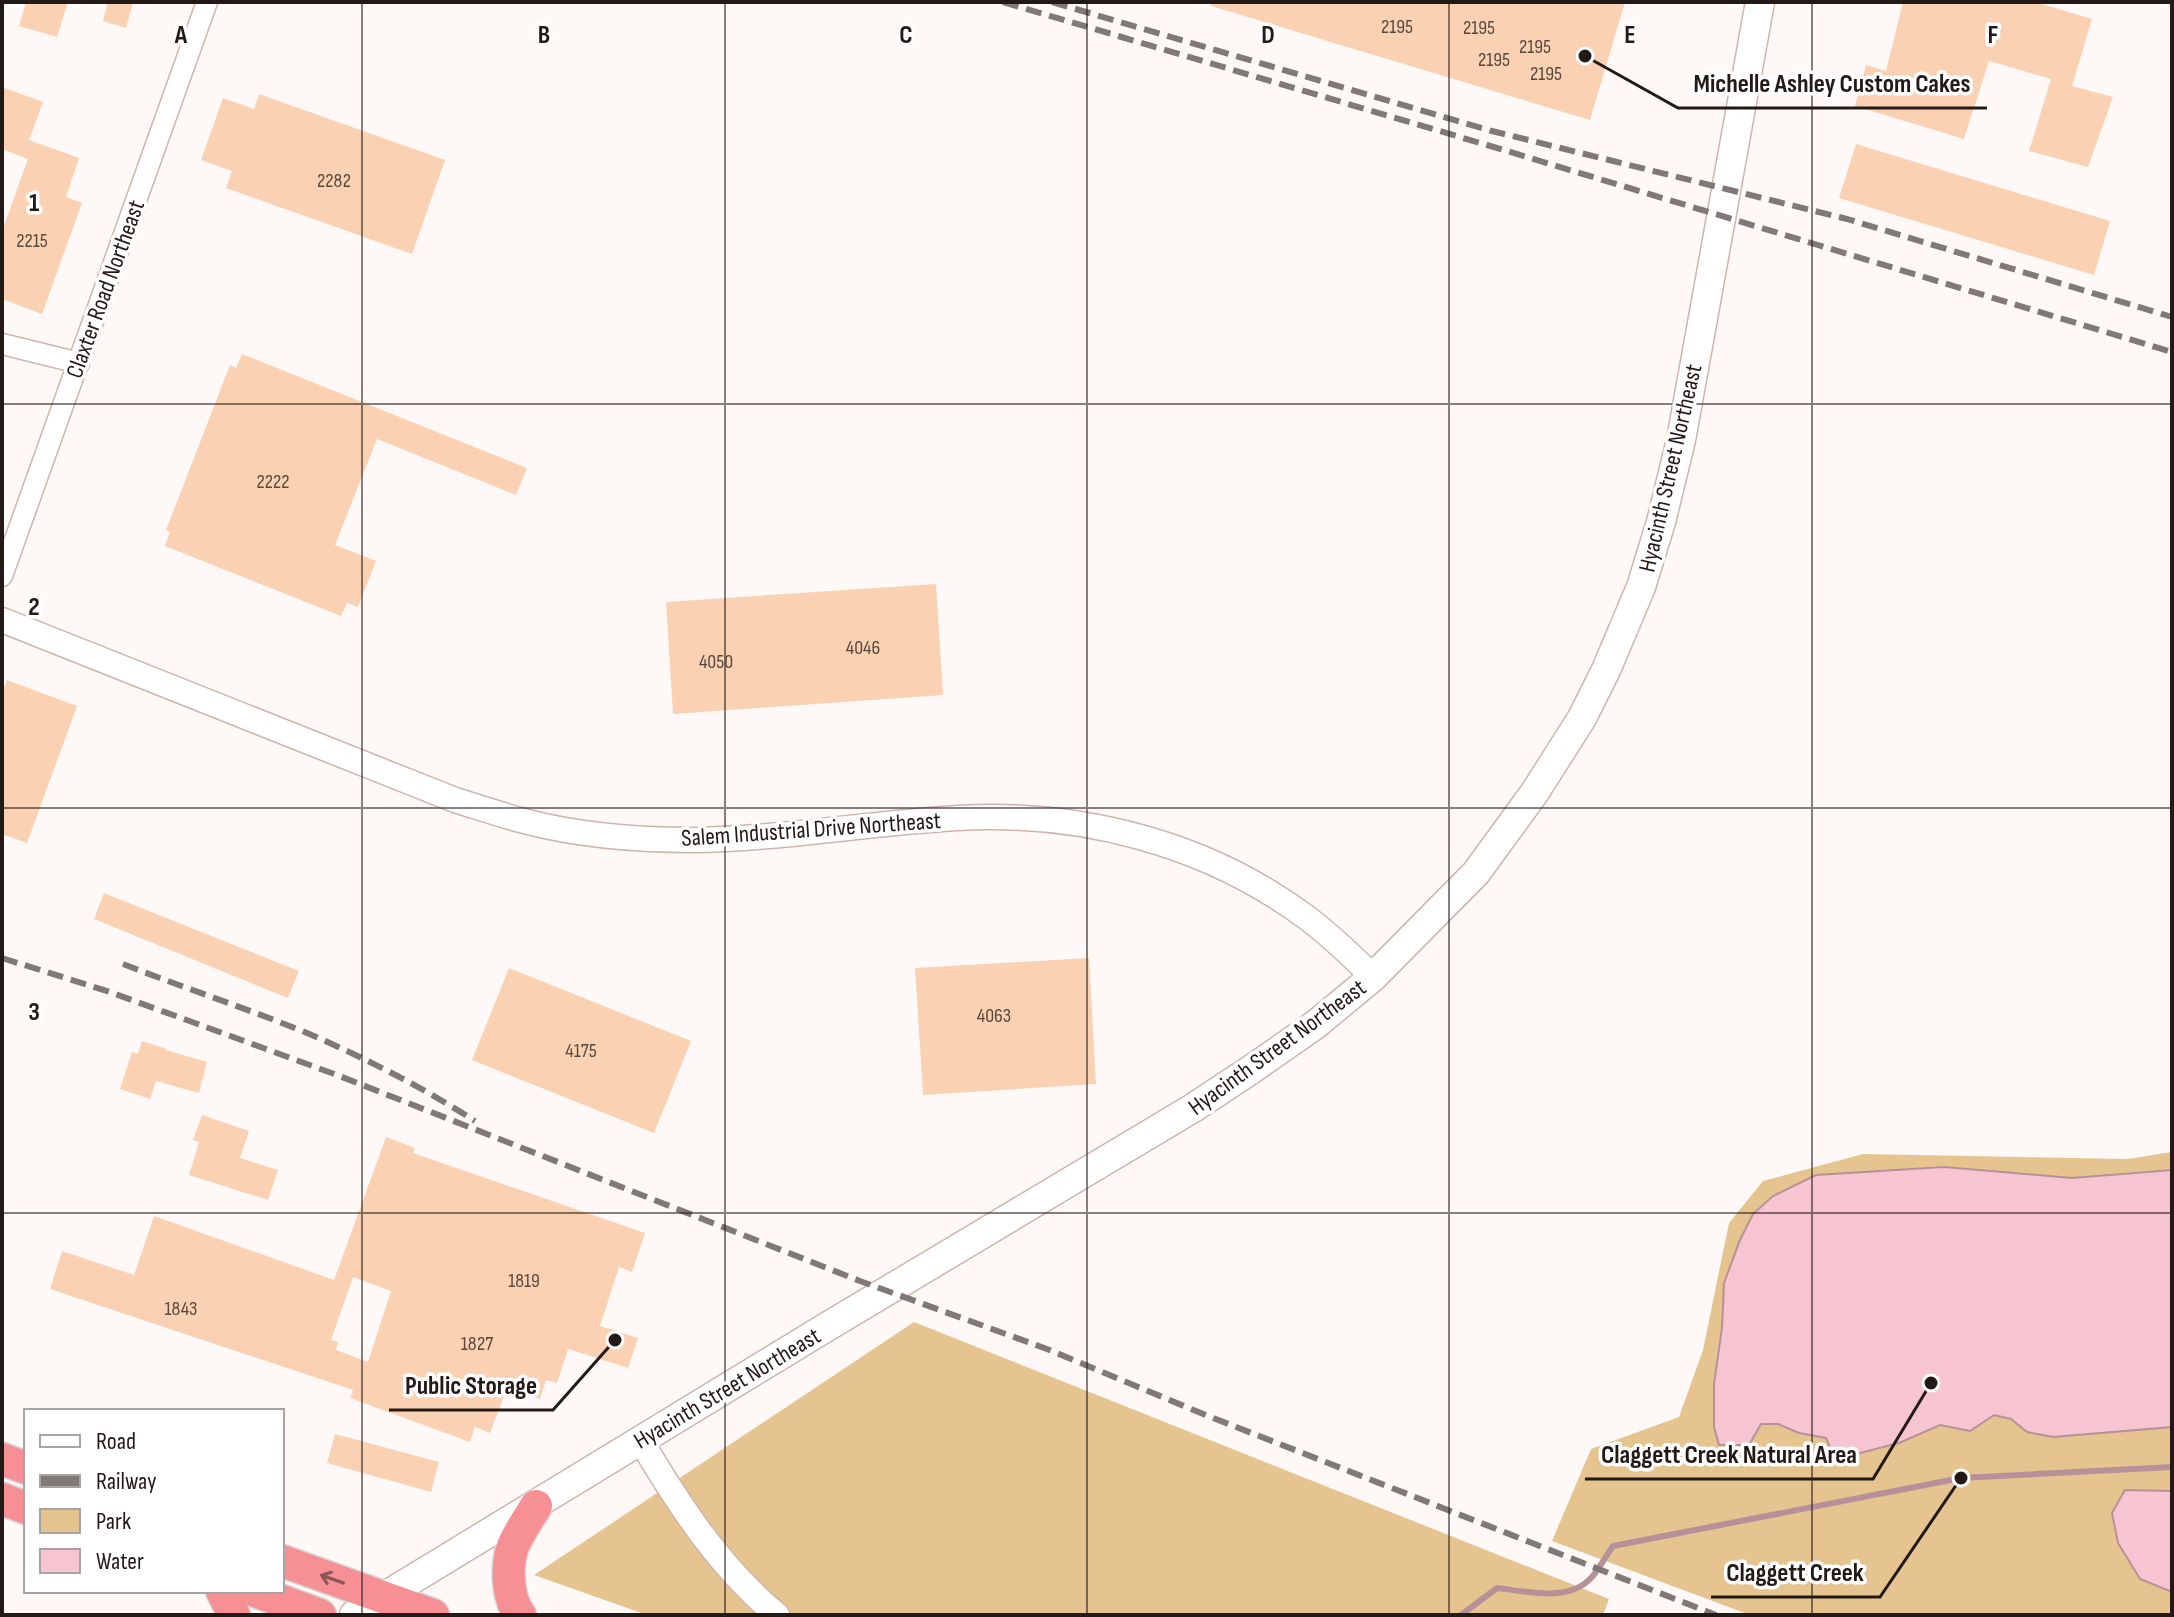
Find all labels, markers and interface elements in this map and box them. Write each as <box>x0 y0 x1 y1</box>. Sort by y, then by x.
house number: 2195 <box>1381 15 1413 39</box>
house number: 2195 <box>1463 16 1495 40</box>
text: A <box>174 20 188 51</box>
text: B <box>538 20 550 51</box>
text: C <box>899 20 913 51</box>
text: D <box>1261 20 1275 51</box>
text: E <box>1624 20 1636 51</box>
text: F <box>1988 20 1999 51</box>
house number: 2195 <box>1519 35 1551 59</box>
house number: 2195 <box>1478 48 1510 72</box>
callout: Michelle Ashley Custom Cakes <box>1678 58 1987 108</box>
house number: 2195 <box>1530 62 1562 86</box>
text: Michelle Ashley Custom Cakes <box>1693 69 1971 100</box>
house number: 2282 <box>317 169 351 193</box>
text: 1 <box>29 188 39 219</box>
street label: Claxter Road Northeast <box>60 196 151 382</box>
house number: 2215 <box>16 229 48 253</box>
street label: Hyacinth Street Northeast <box>1632 361 1709 575</box>
house number: 2222 <box>256 470 290 494</box>
text: 2 <box>28 592 40 623</box>
house number: 4046 <box>846 636 880 660</box>
house number: 4050 <box>699 650 733 674</box>
street label: Salem Industrial Drive Northeast <box>680 806 942 853</box>
street label: Hyacinth Street Northeast <box>1183 973 1372 1122</box>
text: 3 <box>28 997 40 1028</box>
house number: 4063 <box>977 1004 1011 1028</box>
house number: 4175 <box>565 1039 597 1063</box>
house number: 1819 <box>508 1269 540 1293</box>
house number: 1843 <box>165 1297 197 1321</box>
street label: Hyacinth Street Northeast <box>629 1321 826 1456</box>
house number: 1827 <box>461 1332 493 1356</box>
callout: Public Storage <box>389 1360 553 1410</box>
text: Public Storage <box>405 1371 537 1402</box>
legend <box>24 1409 284 1593</box>
text: Road <box>96 1427 136 1456</box>
callout: Claggett Creek Natural Area <box>1585 1429 1873 1479</box>
text: Claggett Creek Natural Area <box>1601 1440 1857 1471</box>
text: Railway <box>96 1467 156 1496</box>
text: Park <box>96 1507 131 1536</box>
text: Water <box>96 1547 144 1576</box>
callout: Claggett Creek <box>1711 1547 1880 1597</box>
text: Claggett Creek <box>1726 1558 1864 1589</box>
one-way arrow <box>320 1571 345 1585</box>

